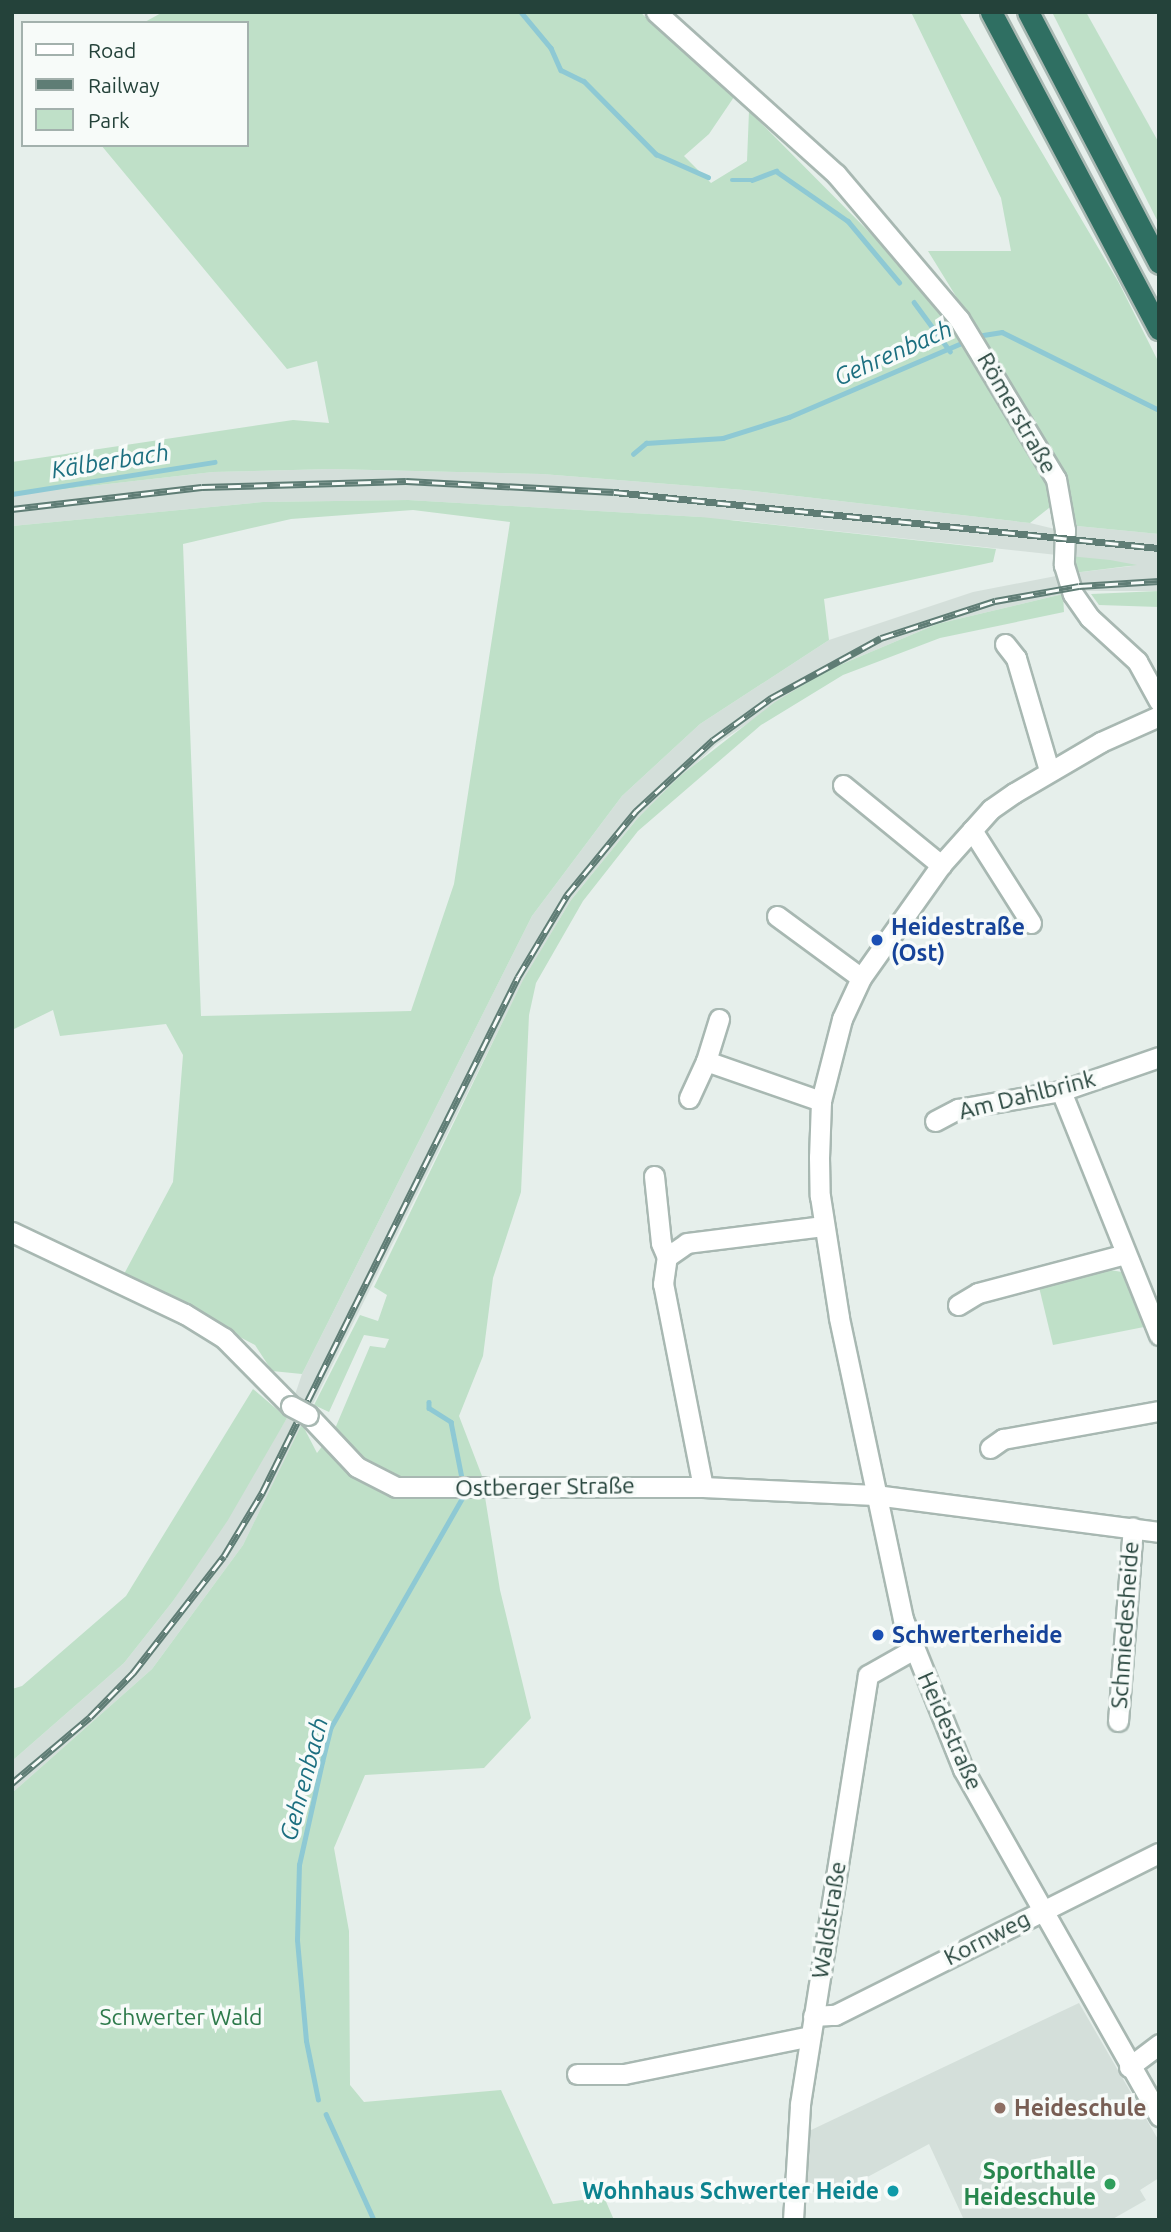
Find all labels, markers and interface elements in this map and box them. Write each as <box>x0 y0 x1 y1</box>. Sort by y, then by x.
legend <box>21 21 248 147</box>
text: Road <box>88 38 136 62</box>
text: Railway <box>88 73 160 97</box>
text: Park <box>88 108 130 132</box>
water label: Gehrenbach <box>829 314 957 392</box>
street label: Römerstraße <box>971 348 1063 478</box>
water label: Kälberbach <box>49 438 171 484</box>
place label: Heidestraße (Ost) <box>891 913 1025 967</box>
marker: Heidestraße (Ost) <box>869 932 885 948</box>
street label: Am Dahlbrink <box>956 1065 1098 1125</box>
street label: Ostberger Straße <box>455 1472 635 1502</box>
street label: Schmiedesheide <box>1105 1540 1145 1710</box>
place label: Schwerterheide <box>892 1621 1062 1649</box>
marker: Schwerterheide <box>870 1627 886 1643</box>
street label: Heidestraße <box>912 1668 988 1794</box>
water label: Gehrenbach <box>274 1714 334 1844</box>
street label: Waldstraße <box>806 1859 852 1981</box>
street label: Kornweg <box>939 1905 1035 1971</box>
park label: Schwerter Wald <box>100 2003 262 2031</box>
place label: Heideschule <box>1014 2094 1147 2122</box>
marker: Heideschule <box>992 2100 1008 2116</box>
place label: Sporthalle Heideschule <box>963 2157 1096 2211</box>
marker: Sporthalle Heideschule <box>1102 2176 1118 2192</box>
place label: Wohnhaus Schwerter Heide <box>582 2177 879 2205</box>
marker: Wohnhaus Schwerter Heide <box>885 2183 901 2199</box>

